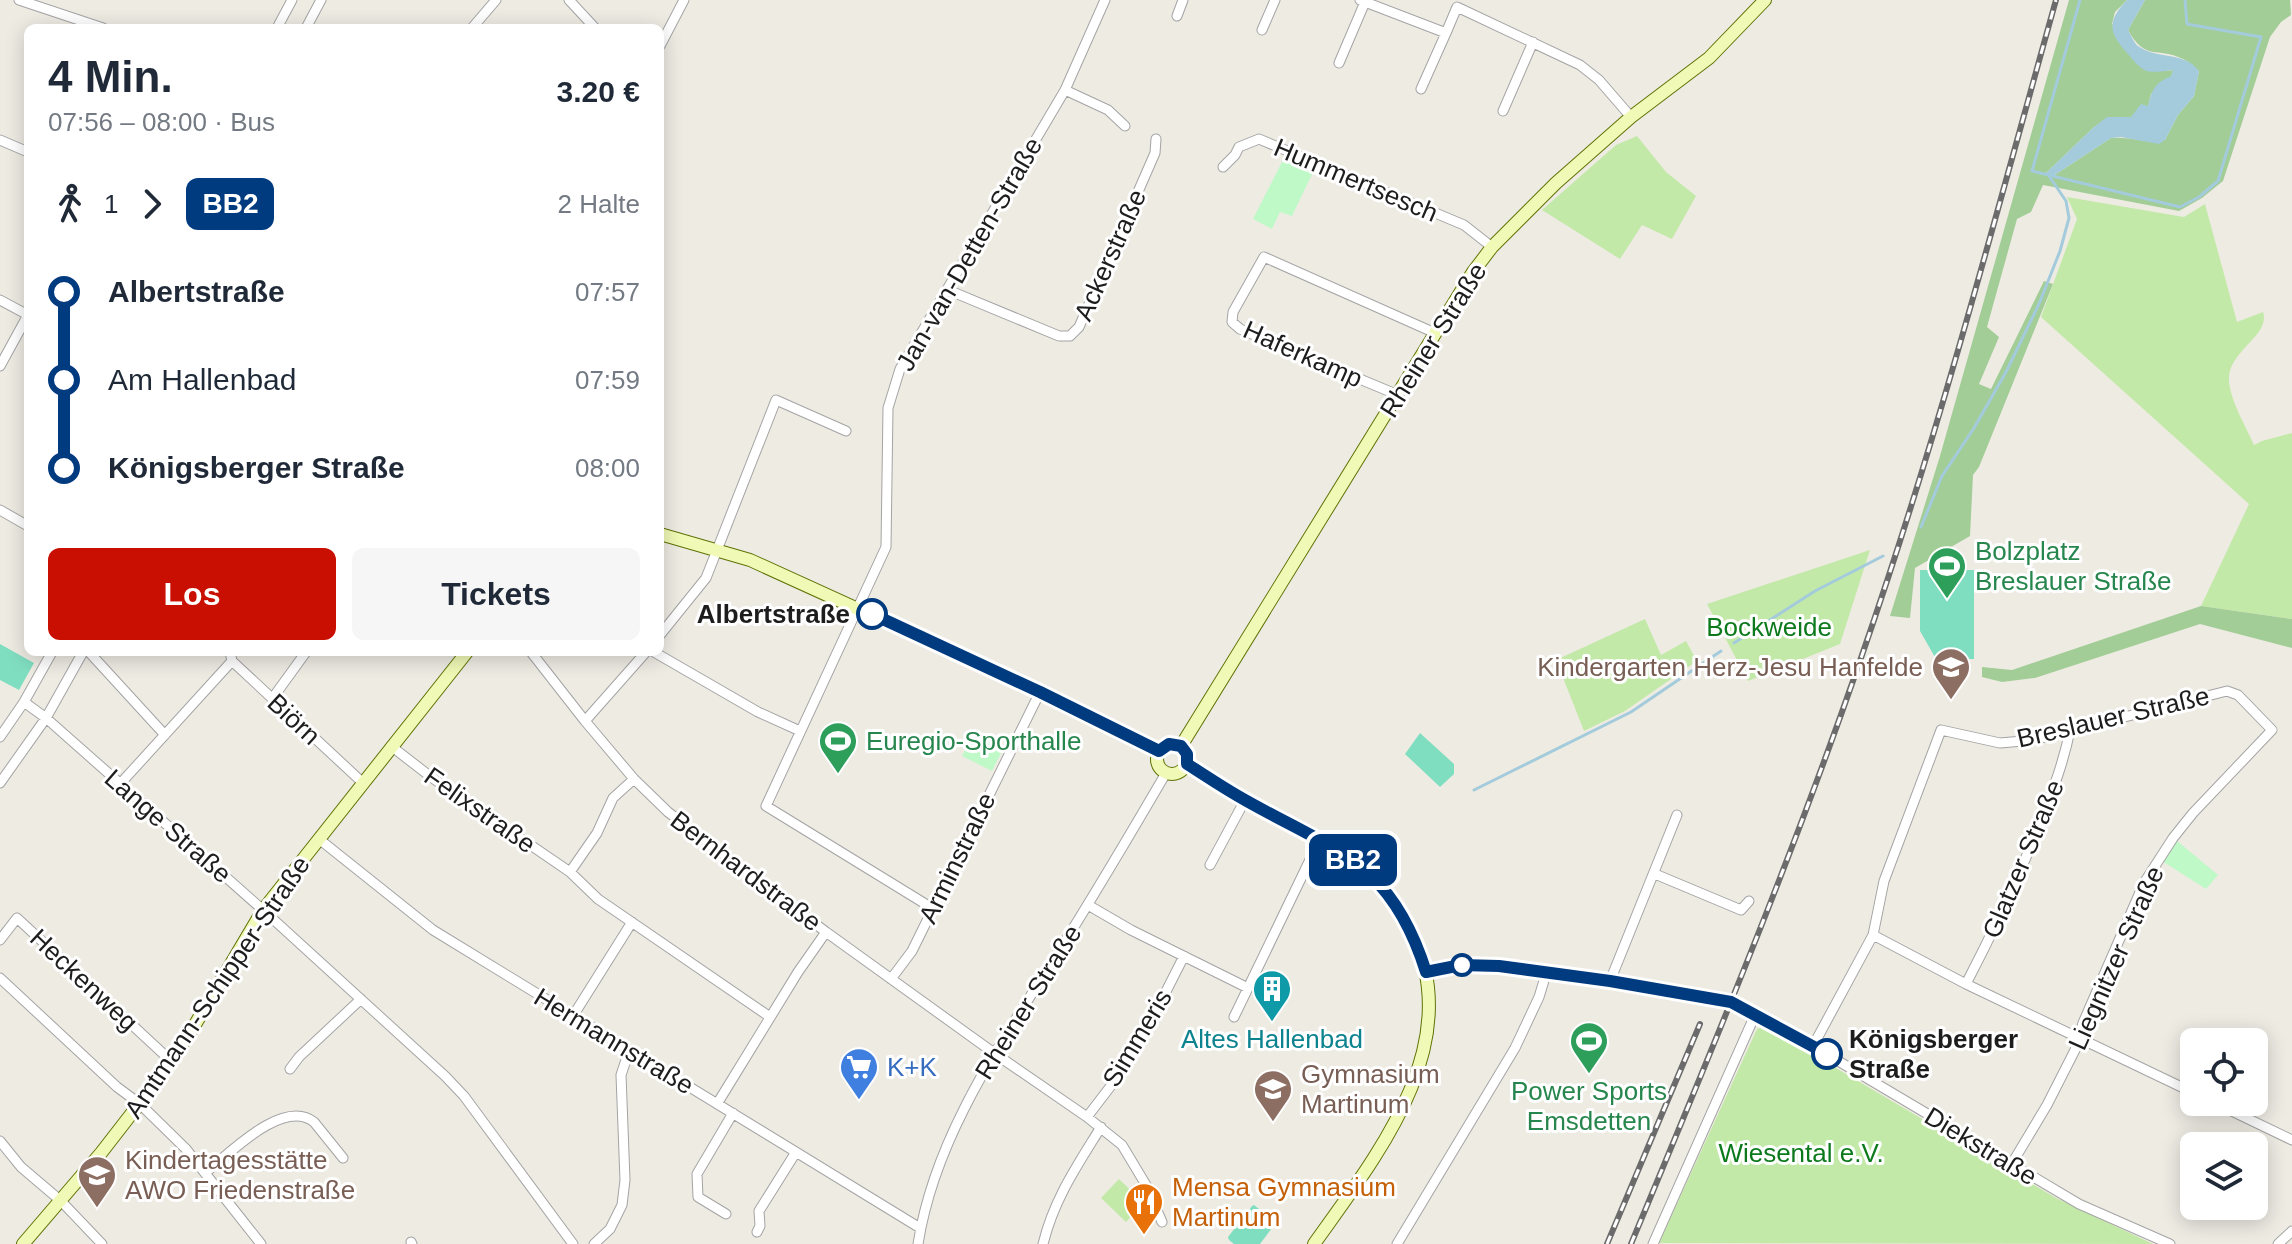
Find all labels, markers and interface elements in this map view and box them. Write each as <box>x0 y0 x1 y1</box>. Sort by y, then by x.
text: 4 Min. <box>48 52 173 101</box>
text: 3.20 € <box>557 75 640 108</box>
text: 07:56 – 08:00 · Bus <box>48 107 275 137</box>
street label: Jan-van-Detten-Straße <box>890 132 1048 376</box>
street label: Hummertsesch <box>1270 132 1442 228</box>
icon: walk <box>48 182 92 226</box>
icon: forward <box>130 182 174 226</box>
street label: Ackerstraße <box>1068 185 1152 325</box>
text: BB2 <box>202 188 258 219</box>
text: 1 <box>104 189 118 219</box>
text: 2 Halte <box>558 189 640 219</box>
street label: Rheiner Straße <box>1374 257 1492 423</box>
text: Albertstraße <box>108 275 285 308</box>
text: 07:57 <box>575 277 640 307</box>
street label: Haferkamp <box>1239 314 1367 394</box>
text: Am Hallenbad <box>108 363 296 396</box>
text: 07:59 <box>575 365 640 395</box>
text: Königsberger Straße <box>108 451 405 484</box>
text: 08:00 <box>575 453 640 483</box>
place label: Bolzplatz Breslauer Straße <box>1975 536 2172 596</box>
sports icon: Bolzplatz Breslauer Straße <box>1926 545 1968 600</box>
button: Los <box>48 548 336 640</box>
button: Tickets <box>352 548 640 640</box>
place label: Albertstraße <box>697 599 850 629</box>
marker: Albertstraße <box>857 599 887 629</box>
park label: Bockweide <box>1706 612 1832 642</box>
school or university icon: Kindergarten Herz-Jesu Hanfelde <box>1930 646 1972 701</box>
place label: Kindergarten Herz-Jesu Hanfelde <box>1537 652 1923 682</box>
street label: Breslauer Straße <box>2014 680 2212 754</box>
street label: Biörn <box>262 687 326 751</box>
sports icon: Euregio-Sporthalle <box>817 720 859 775</box>
place label: Euregio-Sporthalle <box>866 726 1081 756</box>
street label: Felixstraße <box>419 761 541 859</box>
street label: Lange Straße <box>99 763 237 889</box>
street label: Glatzer Straße <box>1976 775 2070 943</box>
street label: Arminstraße <box>912 788 1002 928</box>
street label: Bernhardstraße <box>665 805 827 937</box>
line badge: BB2 <box>1307 834 1399 886</box>
text: BB2 <box>1325 844 1381 875</box>
street label: Amtmann-Schipper-Straße <box>118 850 316 1124</box>
street label: Liegnitzer Straße <box>2062 861 2170 1055</box>
street label: Rheiner Straße <box>969 919 1087 1085</box>
street label: Heckenweg <box>24 923 144 1037</box>
unlabelled marker <box>1451 954 1473 976</box>
building icon: Altes Hallenbad <box>1251 968 1293 1023</box>
street label: Hermannstraße <box>529 982 699 1100</box>
street label: Simmeris <box>1096 984 1178 1092</box>
sports icon: Power Sports Emsdetten <box>1568 1020 1610 1075</box>
place label: Altes Hallenbad <box>1181 1024 1363 1054</box>
place label: Königsberger Straße <box>1849 1024 2018 1084</box>
map controls <box>2180 1028 2268 1220</box>
button: locate <box>2180 1028 2268 1116</box>
marker: Königsberger Straße <box>1812 1039 1842 1069</box>
supermarket icon: K+K <box>838 1046 880 1101</box>
place label: K+K <box>887 1052 938 1082</box>
place label: Gymnasium Martinum <box>1301 1059 1440 1119</box>
school or university icon: Gymnasium Martinum <box>1252 1068 1294 1123</box>
place label: Power Sports Emsdetten <box>1511 1076 1667 1136</box>
street label: Diekstraße <box>1919 1101 2043 1191</box>
button: layers <box>2180 1132 2268 1220</box>
park label: Wiesental e.V. <box>1718 1138 1884 1168</box>
place label: Kindertagesstätte AWO Friedenstraße <box>125 1145 355 1205</box>
school or university icon: Kindertagesstätte AWO Friedenstraße <box>76 1154 118 1209</box>
place label: Mensa Gymnasium Martinum <box>1172 1172 1396 1232</box>
restaurant icon: Mensa Gymnasium Martinum <box>1123 1181 1165 1236</box>

